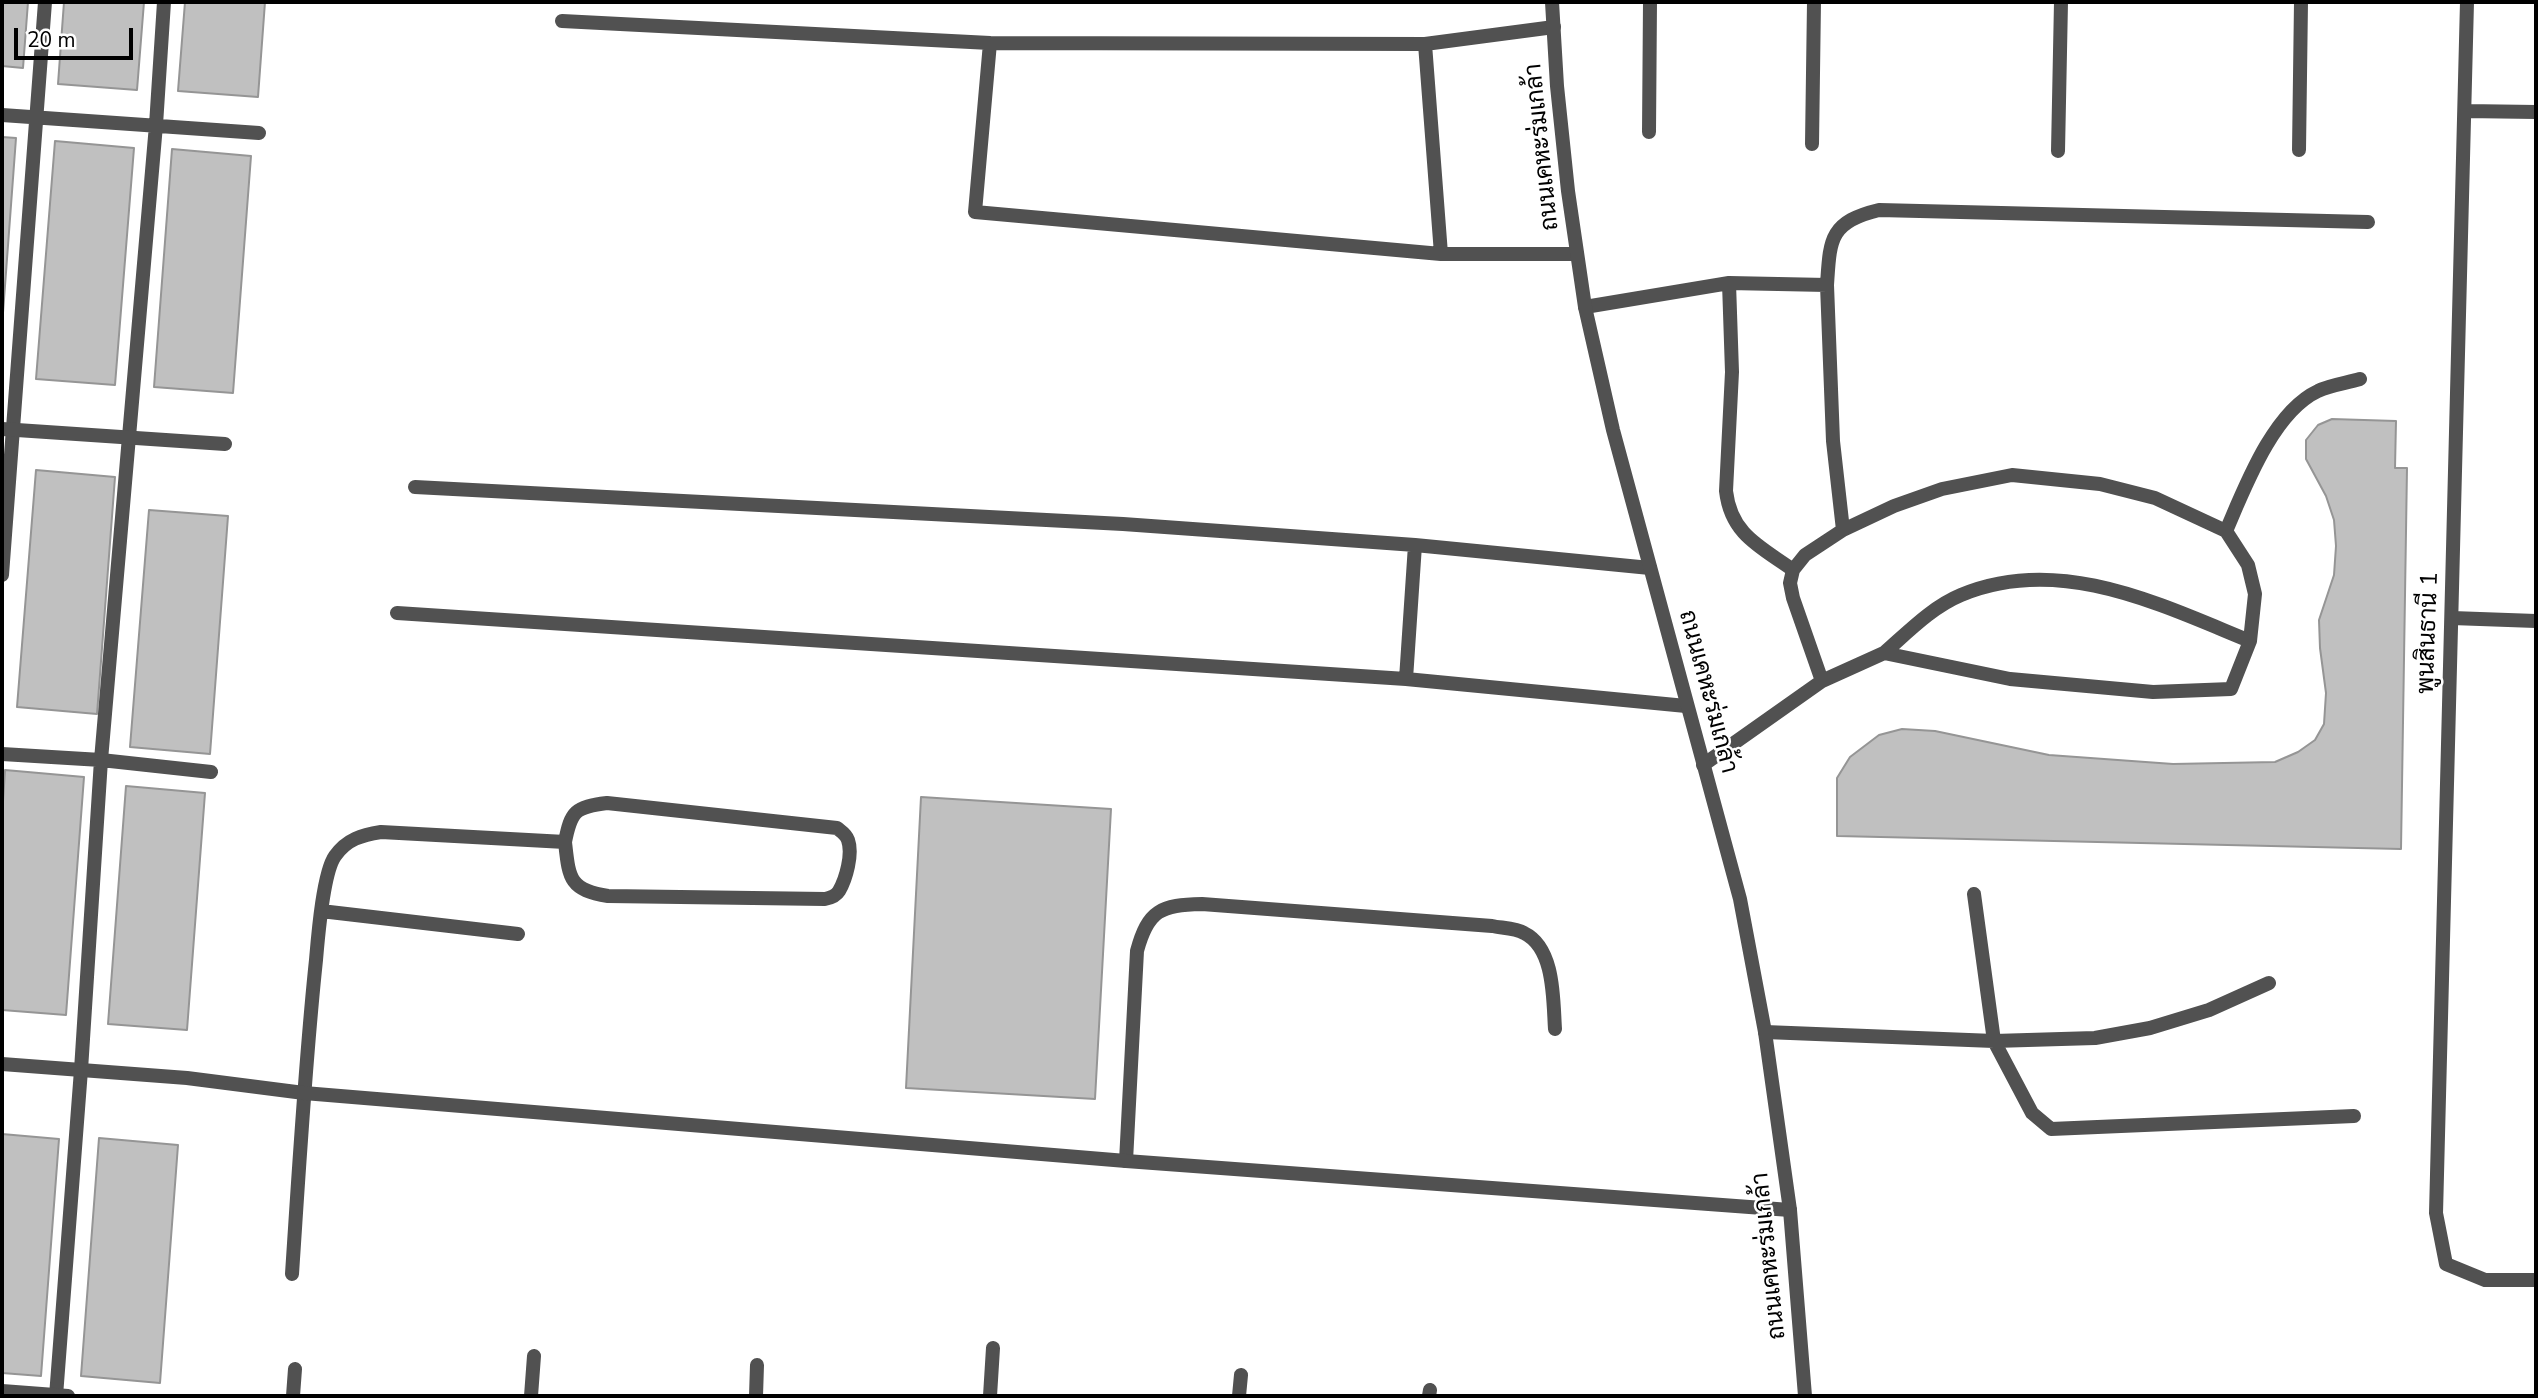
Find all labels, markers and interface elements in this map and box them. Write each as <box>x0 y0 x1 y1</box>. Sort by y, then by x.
scale bar <box>18 14 136 58</box>
text: 20 m <box>27 26 76 54</box>
street label: ถนนเคหะร่มเกล้า <box>1520 62 1566 232</box>
street label: พูนสินธานี 1 <box>2412 571 2446 695</box>
street label: ถนนเคหะร่มเกล้า <box>1671 607 1743 777</box>
street label: ถนนเคหะร่มเกล้า <box>1747 1171 1793 1341</box>

